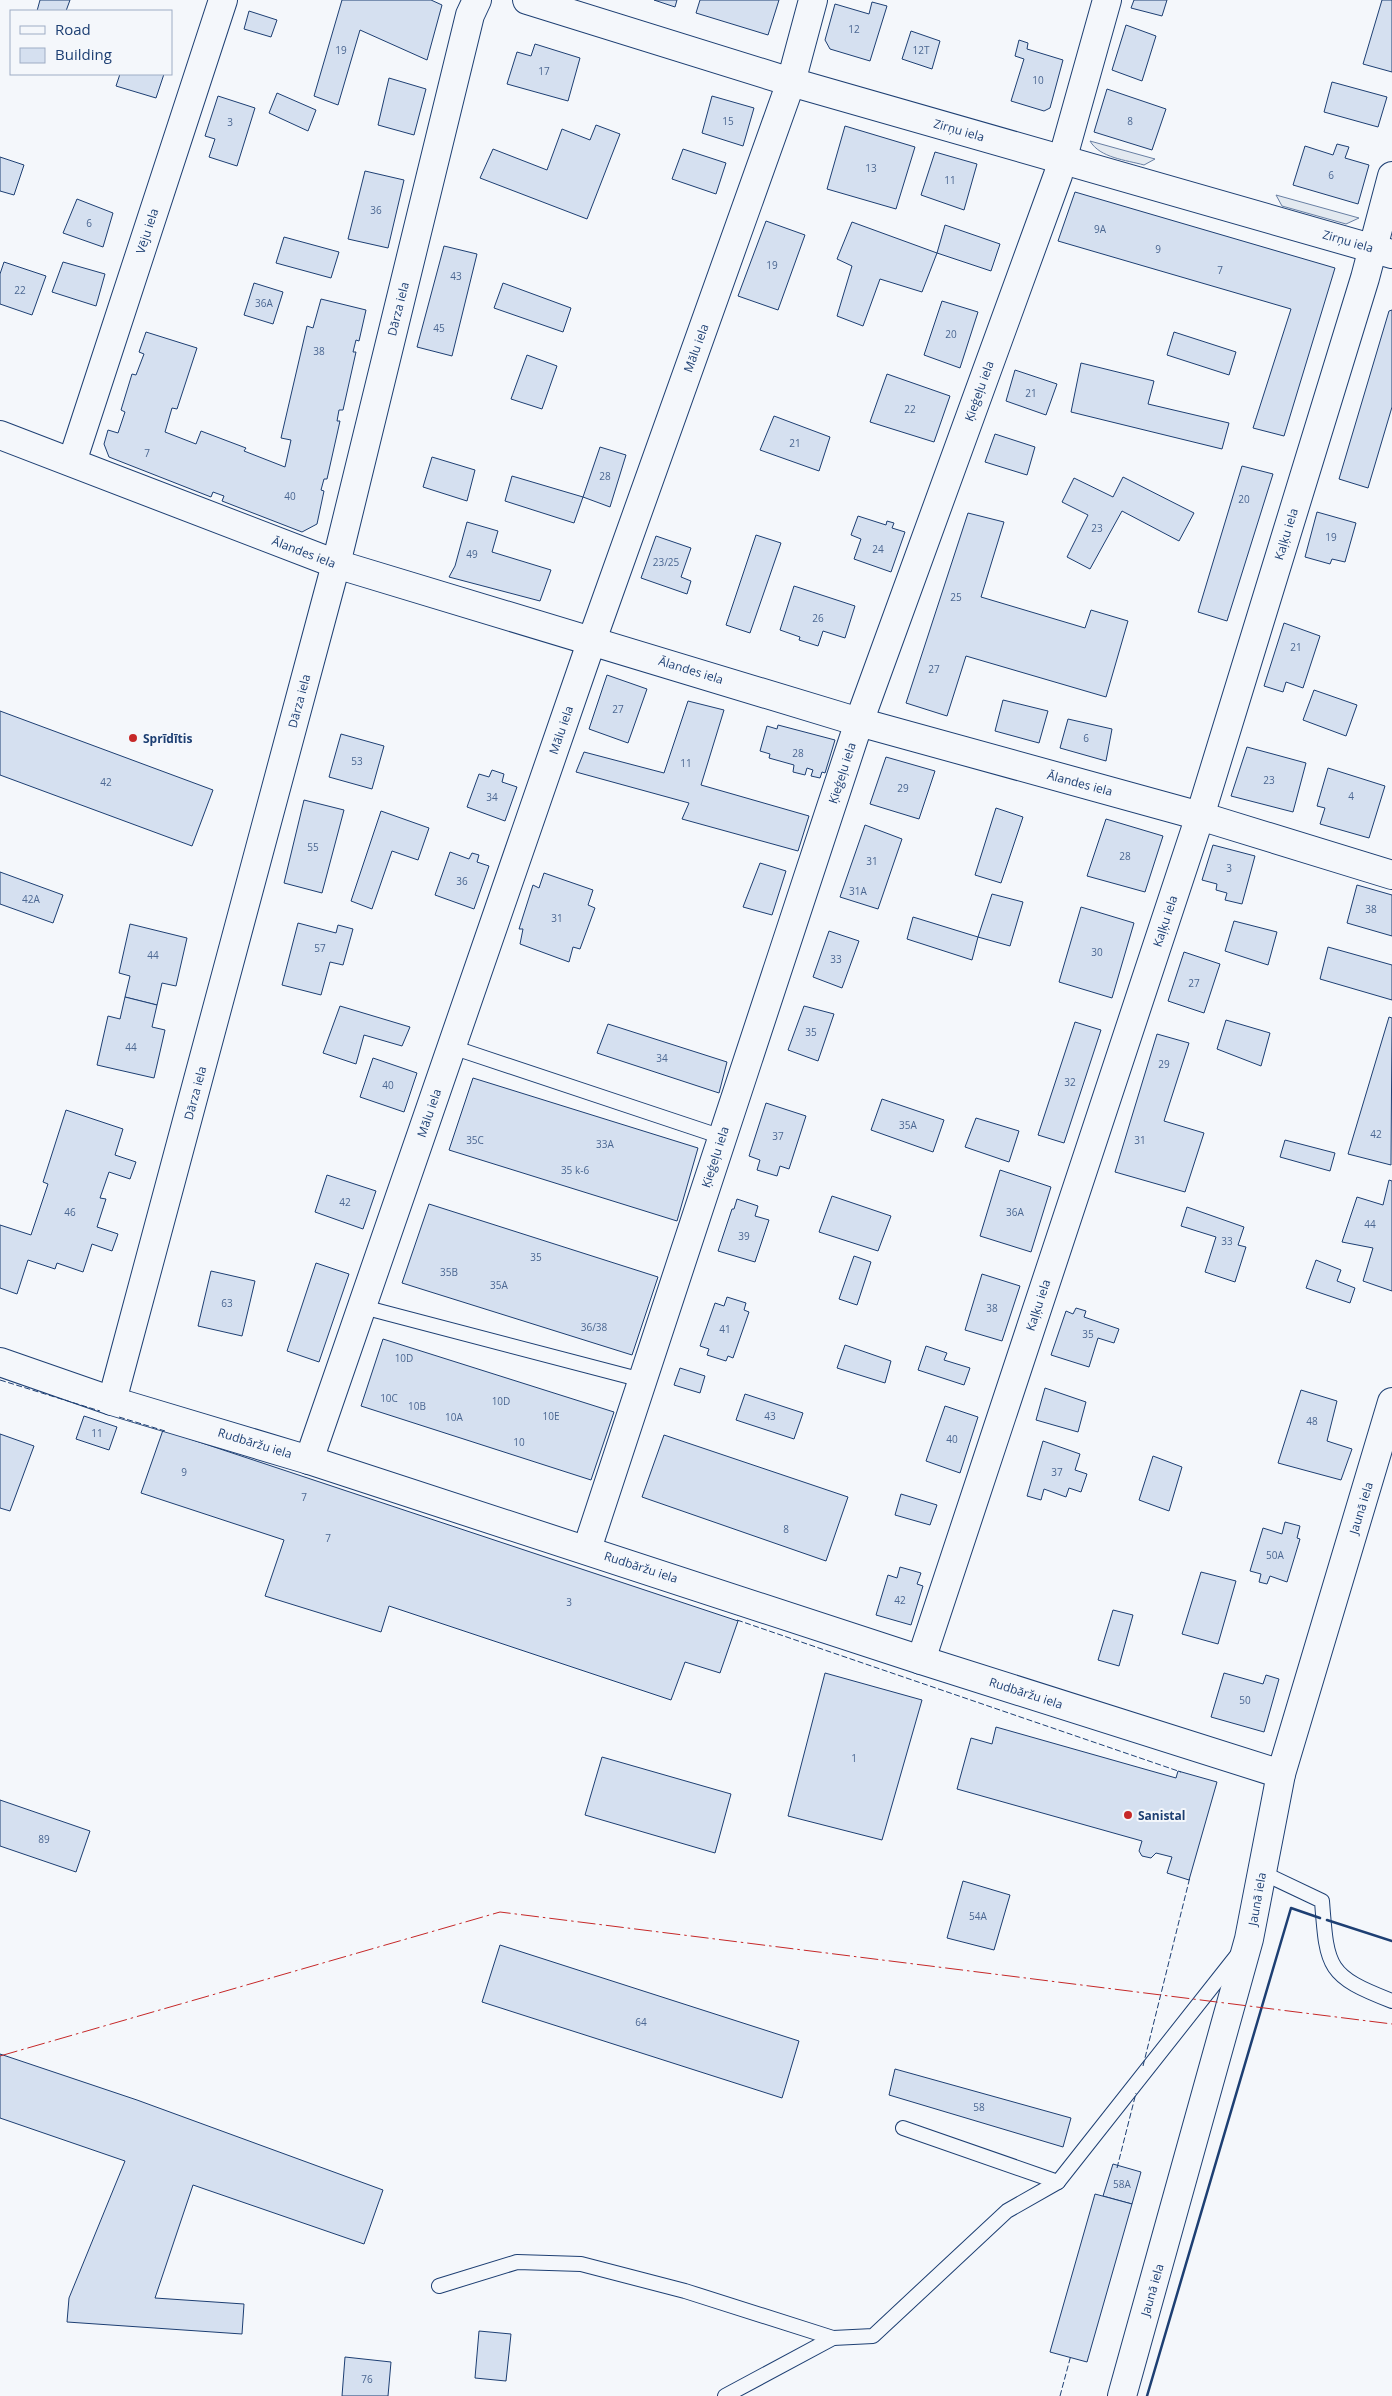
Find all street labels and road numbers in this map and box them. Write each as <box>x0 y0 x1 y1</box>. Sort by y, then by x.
street label: Zirņu iela <box>932 115 986 145</box>
street label: Vēju iela <box>132 206 162 256</box>
street label: Zirņu iela <box>1321 226 1375 256</box>
street label: Dārza iela <box>383 280 413 338</box>
street label: Mālu iela <box>679 321 713 375</box>
street label: Ķieģeļu iela <box>960 358 998 424</box>
street label: Kaļķu iela <box>1270 506 1302 562</box>
street label: Ālandes iela <box>270 532 338 572</box>
street label: Ālandes iela <box>656 652 726 688</box>
street label: Dārza iela <box>284 672 314 730</box>
street label: Mālu iela <box>545 703 577 757</box>
street label: Ķieģeļu iela <box>824 740 860 806</box>
street label: Ālandes iela <box>1045 766 1115 800</box>
street label: Kaļķu iela <box>1149 893 1181 949</box>
street label: Dārza iela <box>180 1064 210 1122</box>
street label: Mālu iela <box>413 1086 445 1140</box>
street label: Ķieģeļu iela <box>697 1124 733 1190</box>
street label: Kaļķu iela <box>1022 1277 1054 1333</box>
street label: Rudbāržu iela <box>216 1424 294 1462</box>
street label: Jaunā iela <box>1345 1480 1377 1537</box>
street label: Rudbāržu iela <box>602 1547 680 1587</box>
street label: Rudbāržu iela <box>987 1673 1065 1713</box>
street label: Jaunā iela <box>1244 1871 1270 1928</box>
street label: Jaunā iela <box>1136 2262 1168 2319</box>

